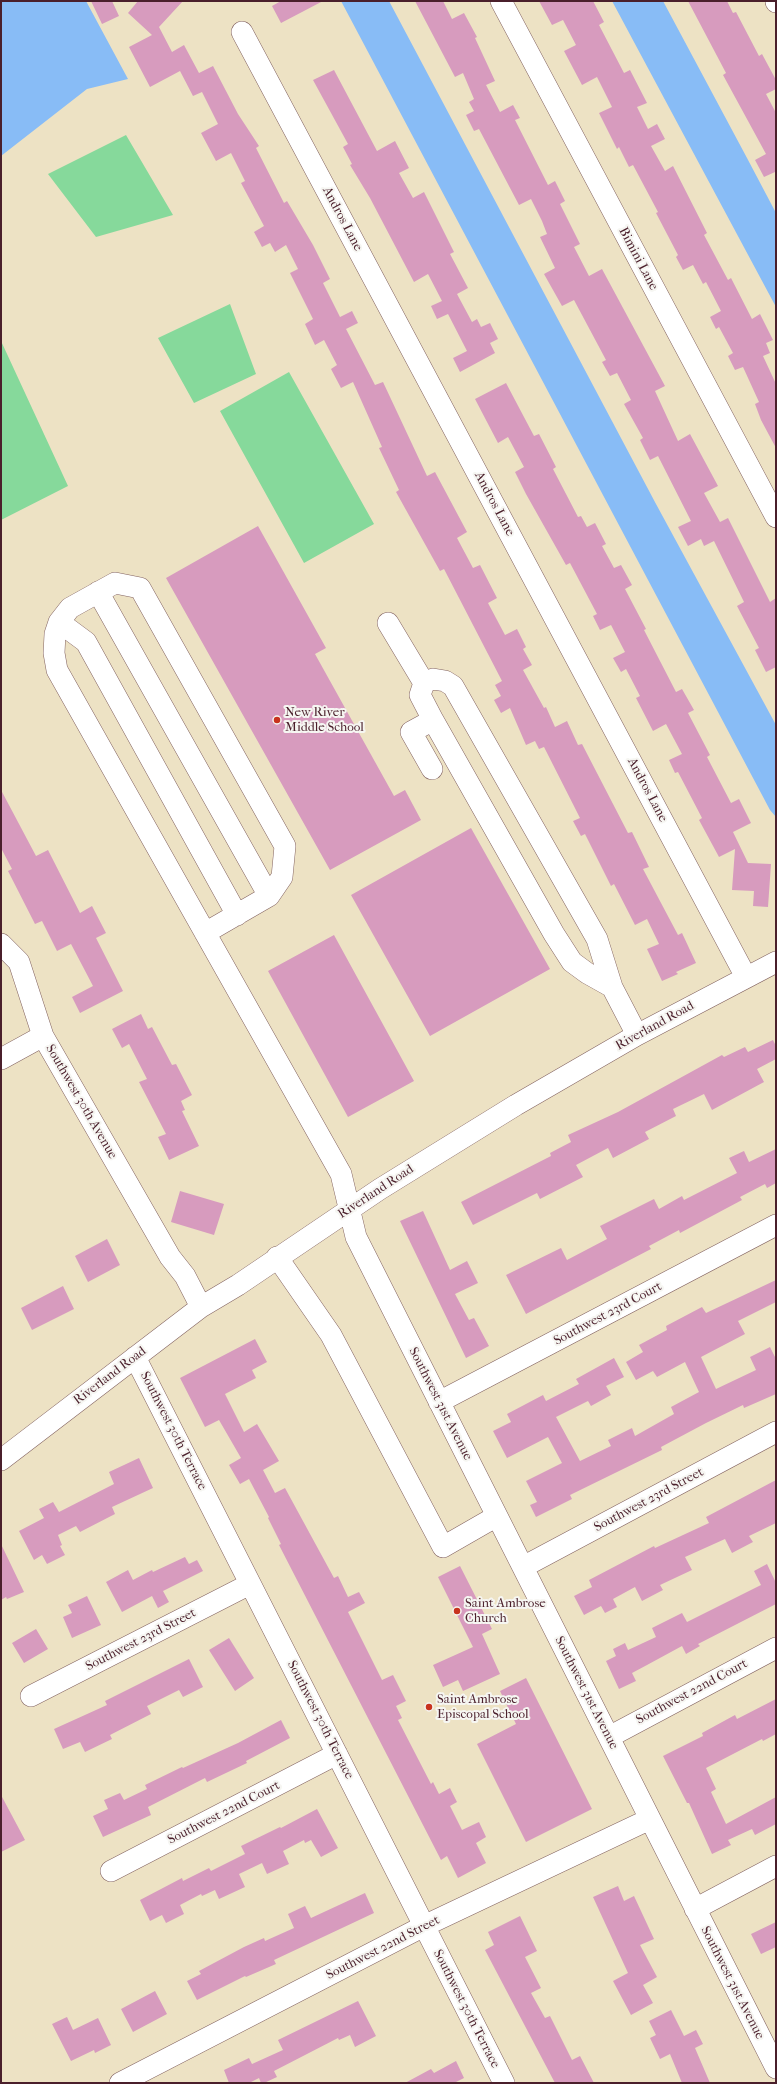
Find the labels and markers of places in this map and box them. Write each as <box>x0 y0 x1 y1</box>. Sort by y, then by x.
place label: New River Middle School <box>285 705 364 736</box>
marker: New River Middle School <box>272 715 282 725</box>
place label: Saint Ambrose Church <box>465 1596 546 1627</box>
marker: Saint Ambrose Church <box>452 1606 462 1616</box>
place label: Saint Ambrose Episcopal School <box>437 1692 529 1723</box>
marker: Saint Ambrose Episcopal School <box>424 1702 434 1712</box>

